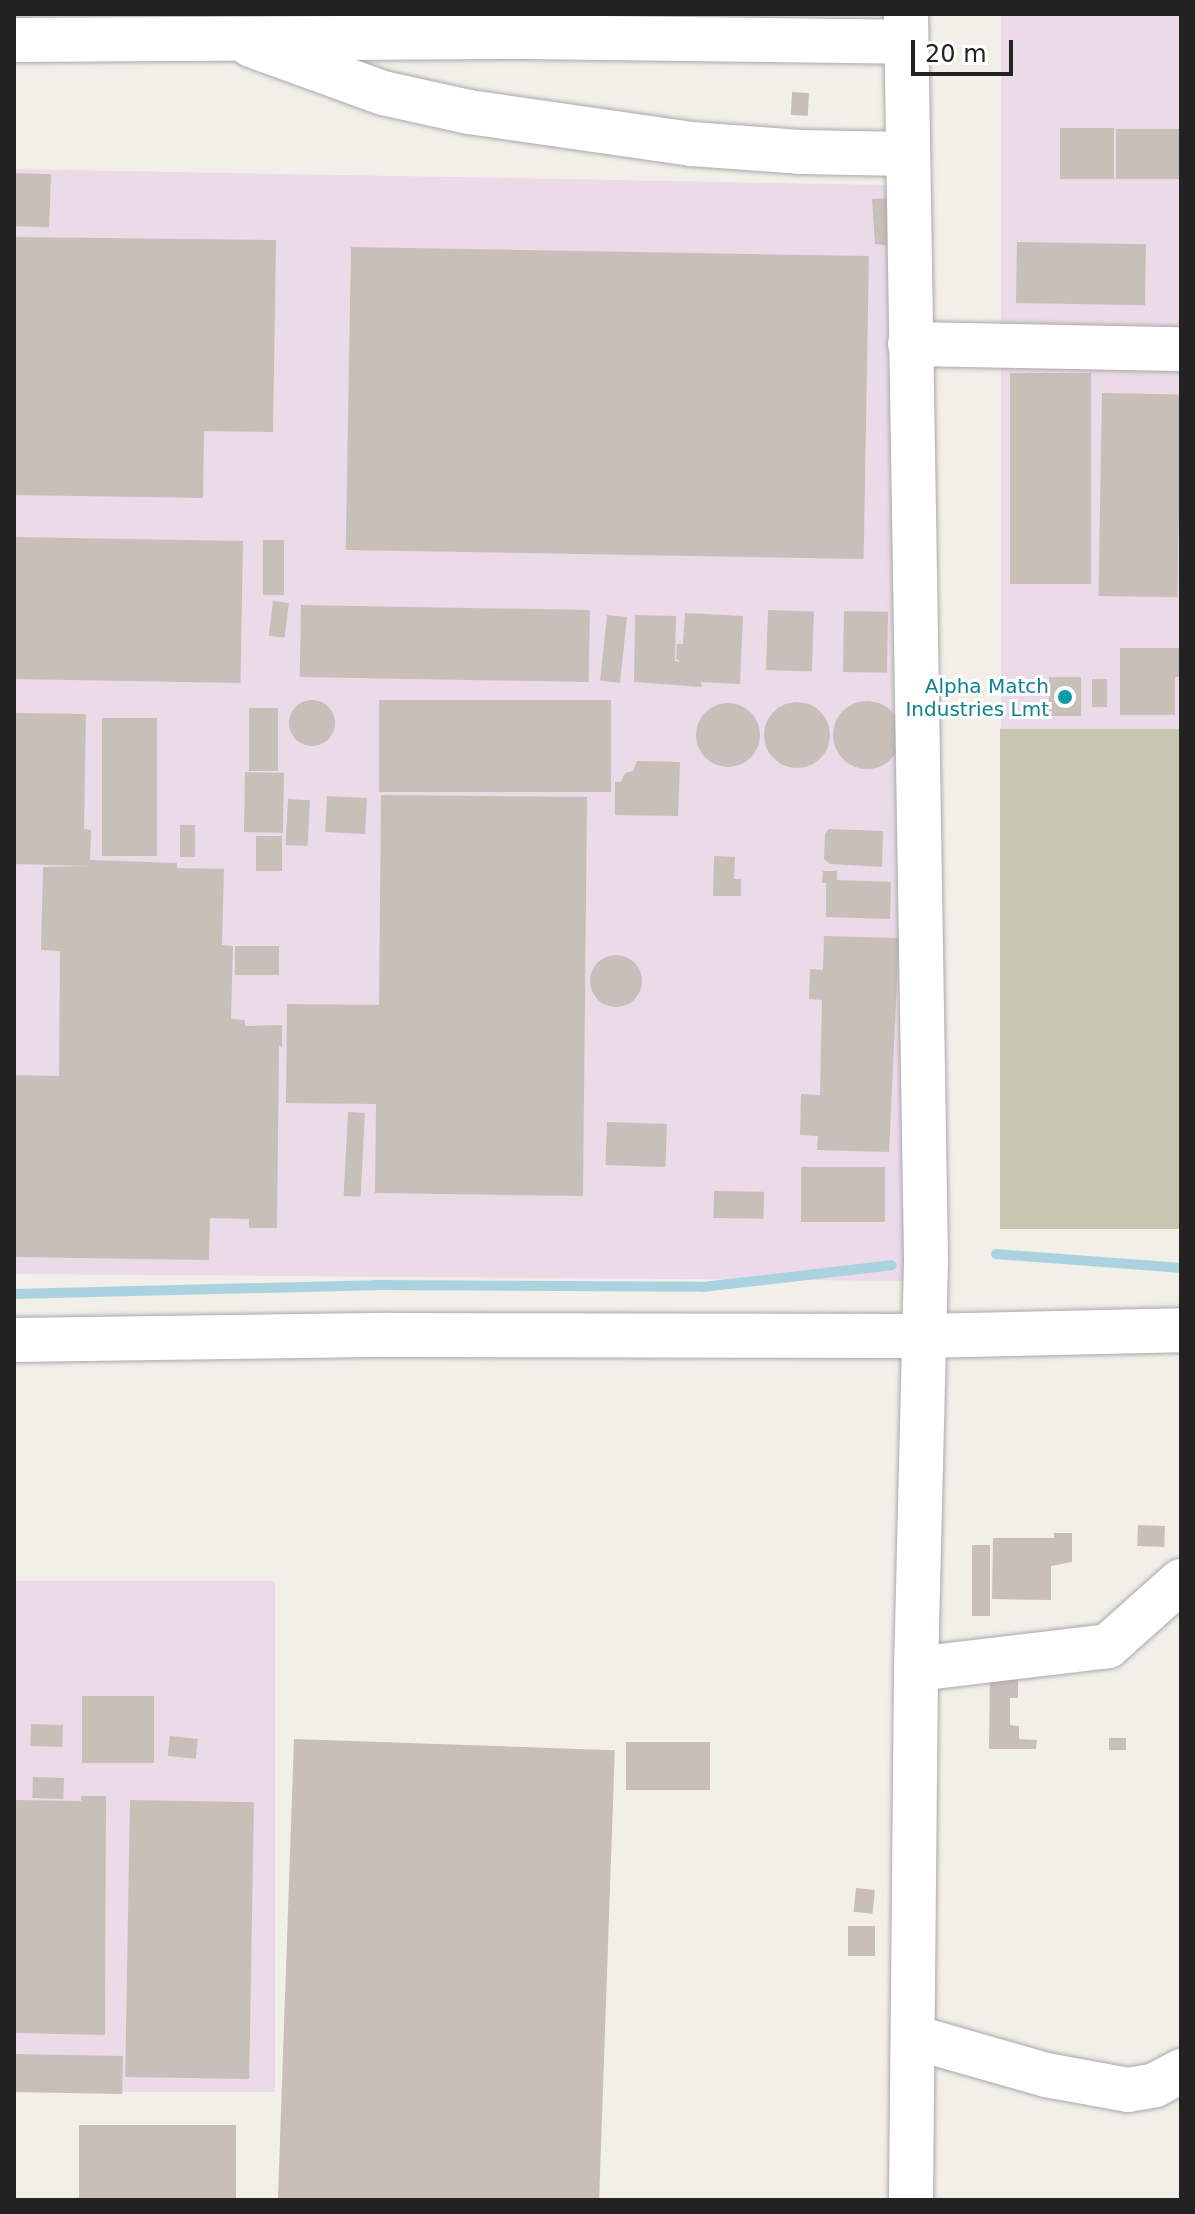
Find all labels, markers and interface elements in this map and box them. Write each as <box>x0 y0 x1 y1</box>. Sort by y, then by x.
scale bar <box>915 24 1017 74</box>
text: 20 m <box>925 40 987 68</box>
place label: Alpha Match Industries Lmt <box>905 674 1049 721</box>
marker: Alpha Match Industries Lmt <box>1056 688 1074 706</box>

